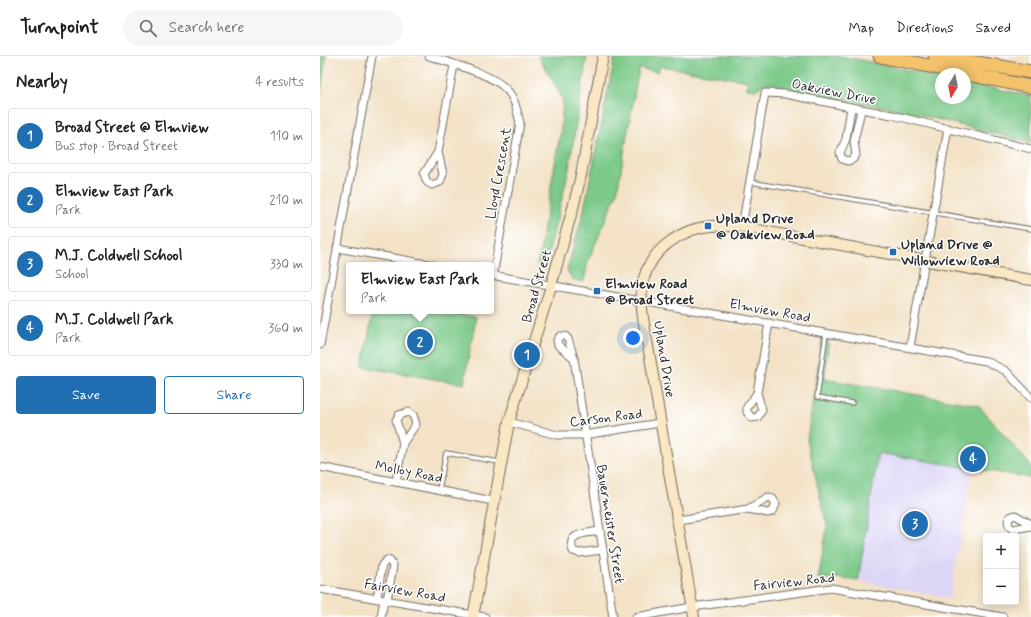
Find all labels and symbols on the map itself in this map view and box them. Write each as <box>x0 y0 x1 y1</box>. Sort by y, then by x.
north arrow <box>935 68 971 104</box>
street label: Oakview Drive <box>790 75 878 109</box>
street label: Lloyd Crescent <box>482 125 516 221</box>
place label: Upland Drive @ Oakview Road <box>716 210 814 244</box>
marker: Upland Drive @ Oakview Road <box>703 221 713 231</box>
place label: Upland Drive @ Willowview Road <box>900 236 1000 270</box>
marker: Upland Drive @ Willowview Road <box>888 247 898 257</box>
street label: Broad Street <box>518 248 556 325</box>
place label: Elmview Road @ Broad Street <box>605 275 695 309</box>
marker: Elmview Road @ Broad Street <box>592 286 602 296</box>
street label: Elmview Road <box>728 295 812 327</box>
street label: Upland Drive <box>649 319 679 399</box>
pin: 2 <box>407 327 433 357</box>
your location <box>623 328 643 348</box>
pin: 1 <box>514 340 540 370</box>
street label: Carson Road <box>569 405 643 431</box>
pin: 4 <box>960 444 986 474</box>
street label: Molloy Road <box>374 457 444 487</box>
street label: Bauermeister Street <box>592 463 628 585</box>
pin: 3 <box>902 509 928 539</box>
street label: Fairview Road <box>752 569 836 595</box>
street label: Fairview Road <box>363 575 447 607</box>

